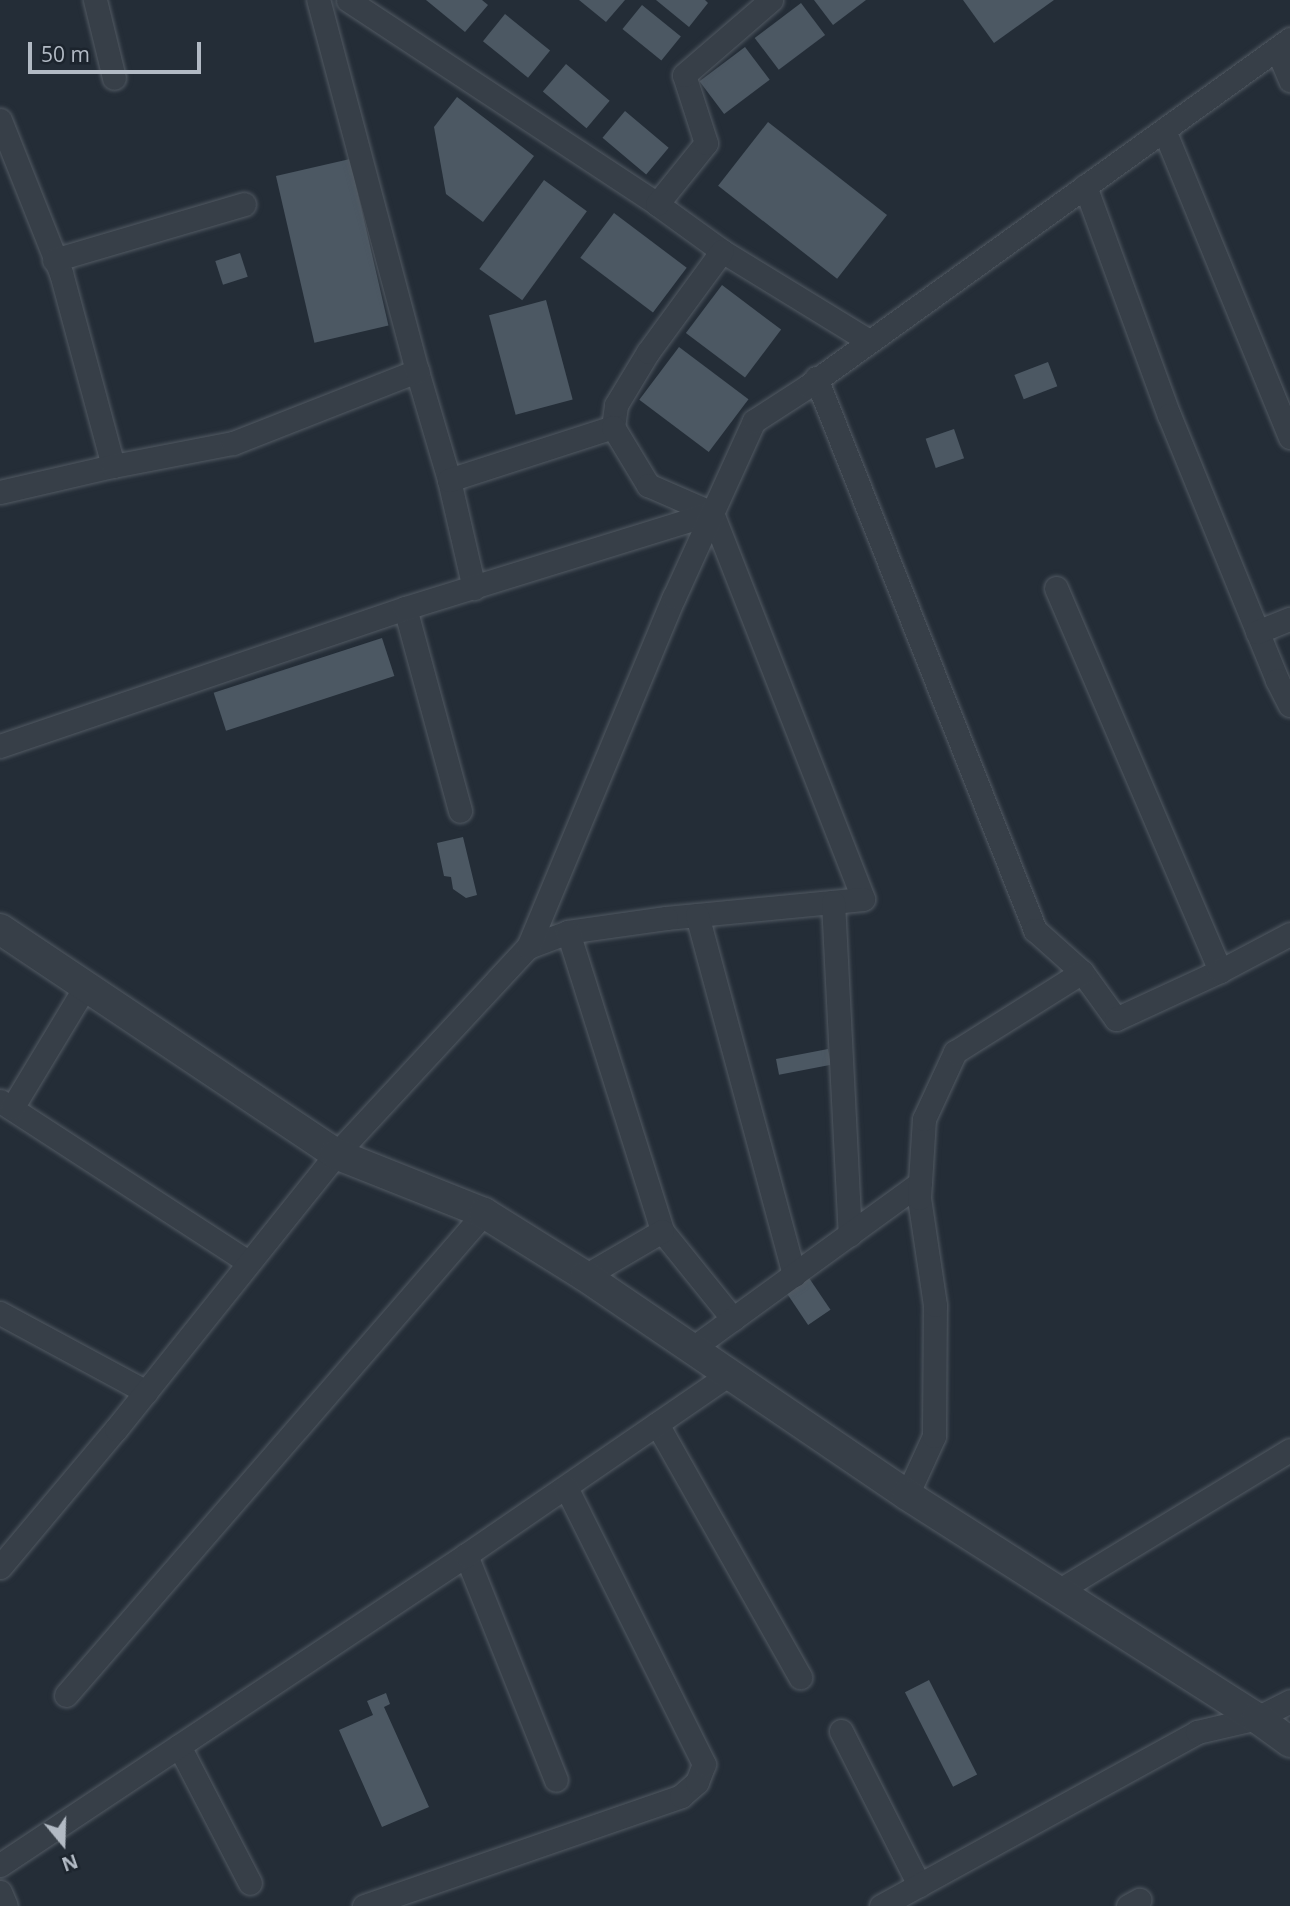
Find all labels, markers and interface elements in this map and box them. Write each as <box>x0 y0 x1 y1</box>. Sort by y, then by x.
scale bar <box>32 28 205 72</box>
text: 50 m <box>41 40 90 68</box>
north arrow <box>28 1808 98 1878</box>
text: N <box>58 1848 81 1878</box>

